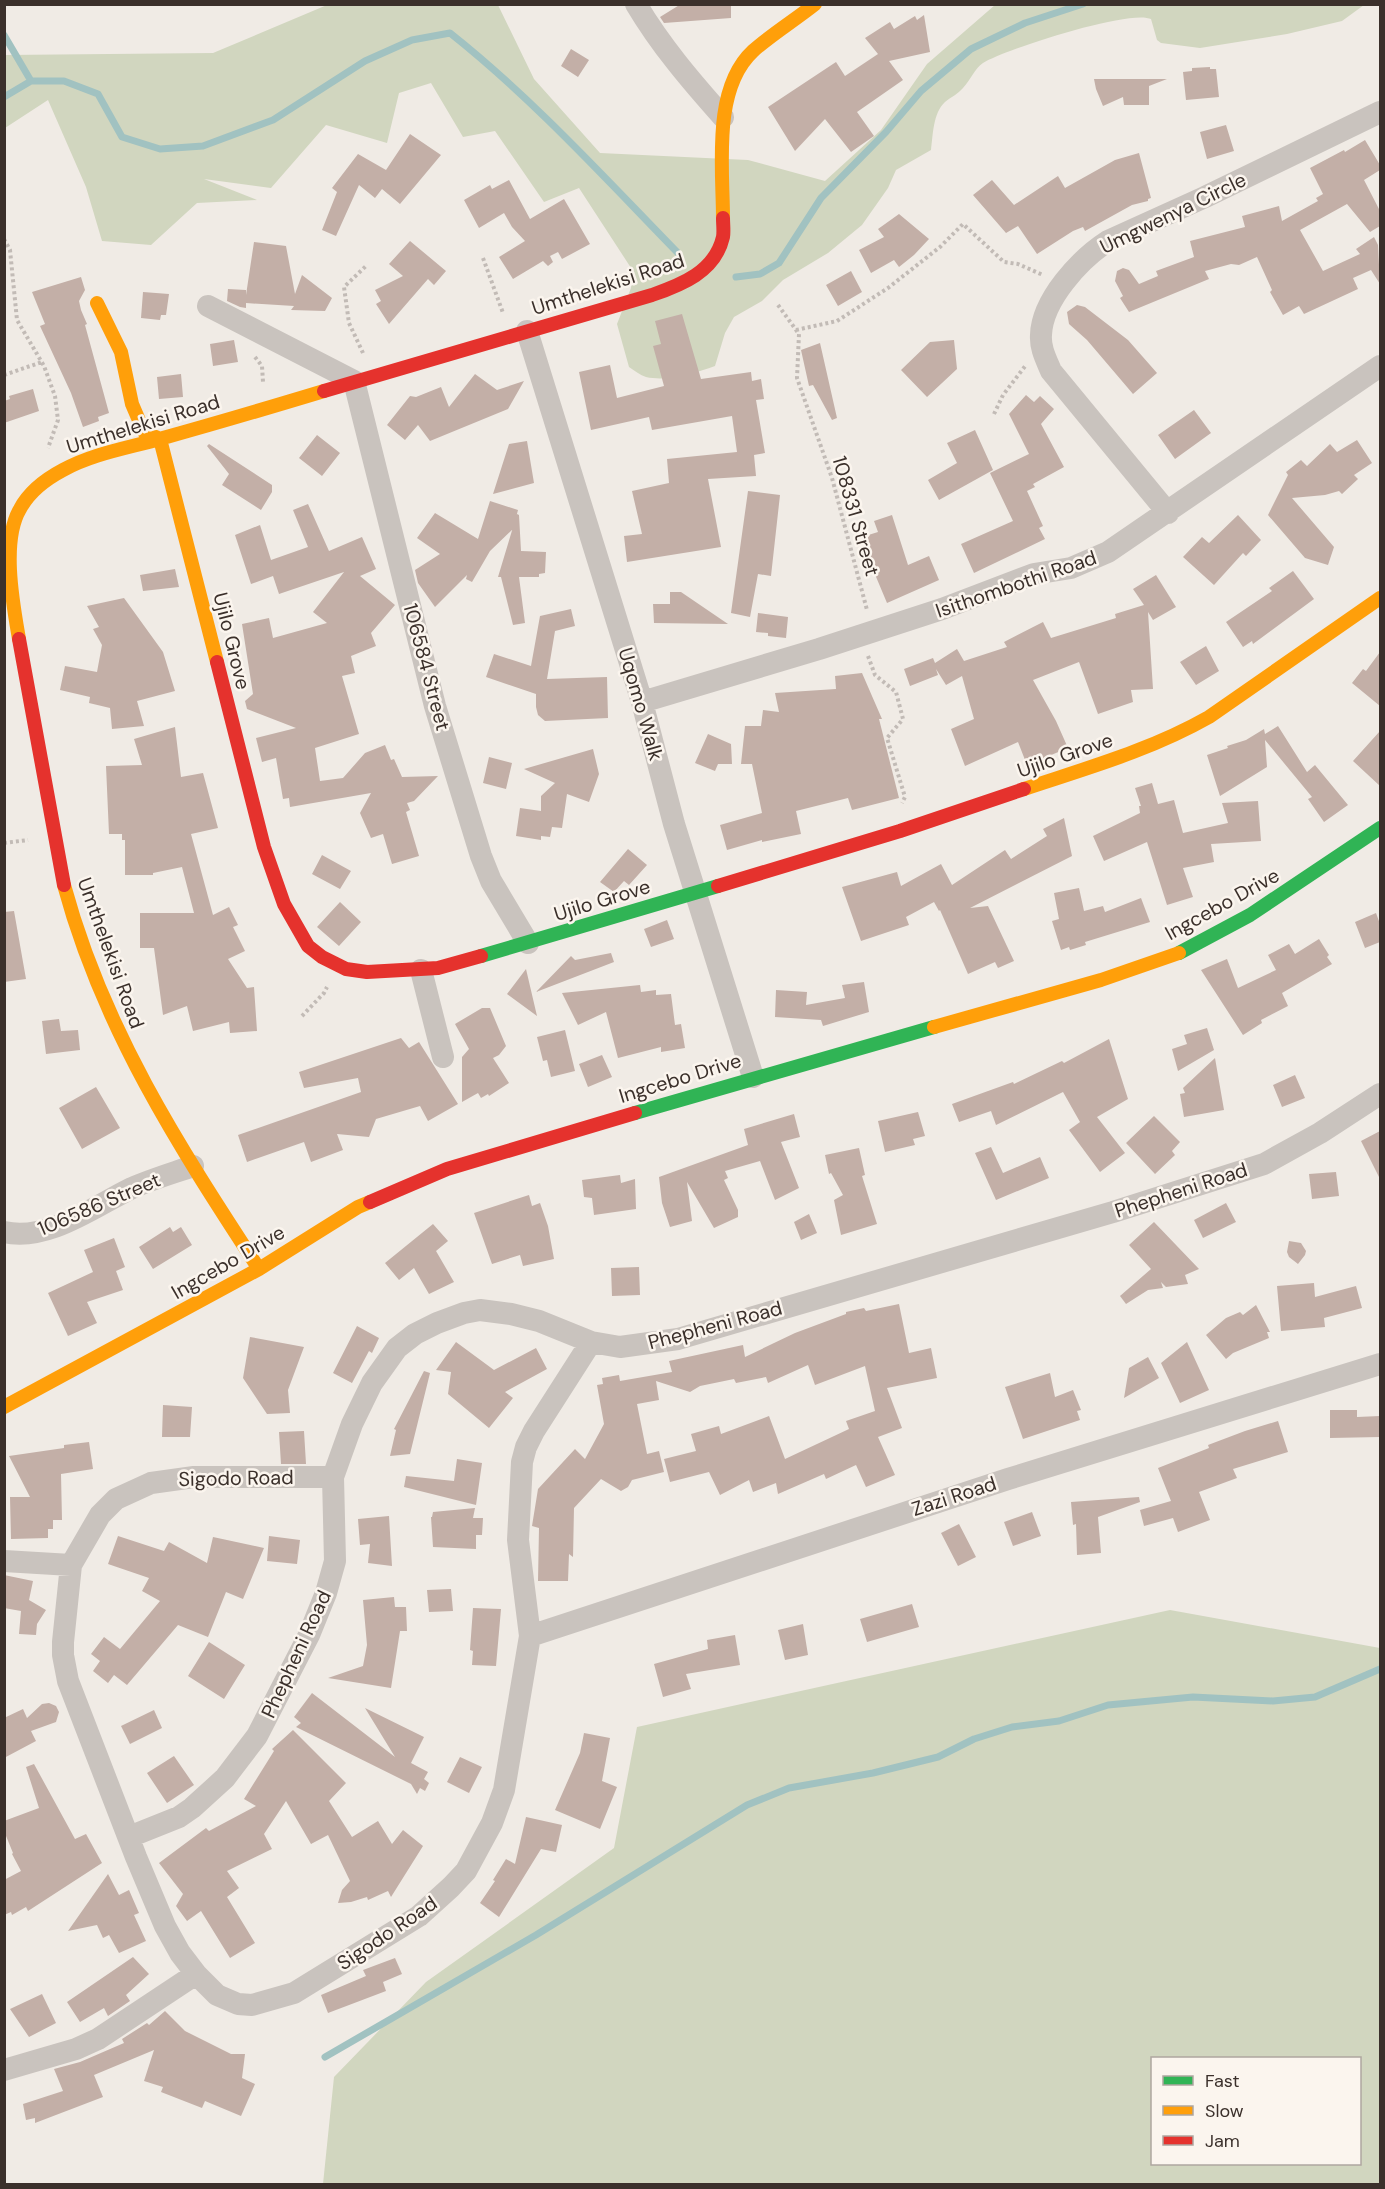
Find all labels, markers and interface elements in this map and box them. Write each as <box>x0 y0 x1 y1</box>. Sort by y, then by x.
street label: Umgwenya Circle <box>1096 166 1250 260</box>
street label: Umthelekisi Road <box>528 247 688 321</box>
street label: Umthelekisi Road <box>63 388 223 460</box>
street label: 108331 Street <box>826 453 886 579</box>
street label: Isithombothi Road <box>932 544 1100 624</box>
street label: Ujilo Grove <box>207 590 257 692</box>
street label: 106584 Street <box>398 601 456 734</box>
street label: Uqomo Walk <box>612 645 670 763</box>
street label: Ujilo Grove <box>1014 727 1116 783</box>
street label: Ingcebo Drive <box>1160 862 1284 946</box>
street label: Ujilo Grove <box>551 873 653 927</box>
street label: Umthelekisi Road <box>72 874 150 1032</box>
street label: Ingcebo Drive <box>616 1047 744 1109</box>
street label: Phepheni Road <box>1111 1156 1251 1224</box>
street label: 106586 Street <box>34 1166 165 1242</box>
street label: Ingcebo Drive <box>167 1219 289 1305</box>
street label: Phepheni Road <box>645 1295 785 1355</box>
street label: Sigodo Road <box>178 1464 294 1492</box>
street label: Zazi Road <box>908 1470 1000 1522</box>
street label: Phepheni Road <box>255 1586 337 1722</box>
street label: Sigodo Road <box>332 1890 442 1976</box>
legend <box>1151 2057 1361 2165</box>
text: Fast <box>1205 2069 1240 2093</box>
text: Slow <box>1205 2099 1244 2123</box>
text: Jam <box>1205 2129 1240 2153</box>

